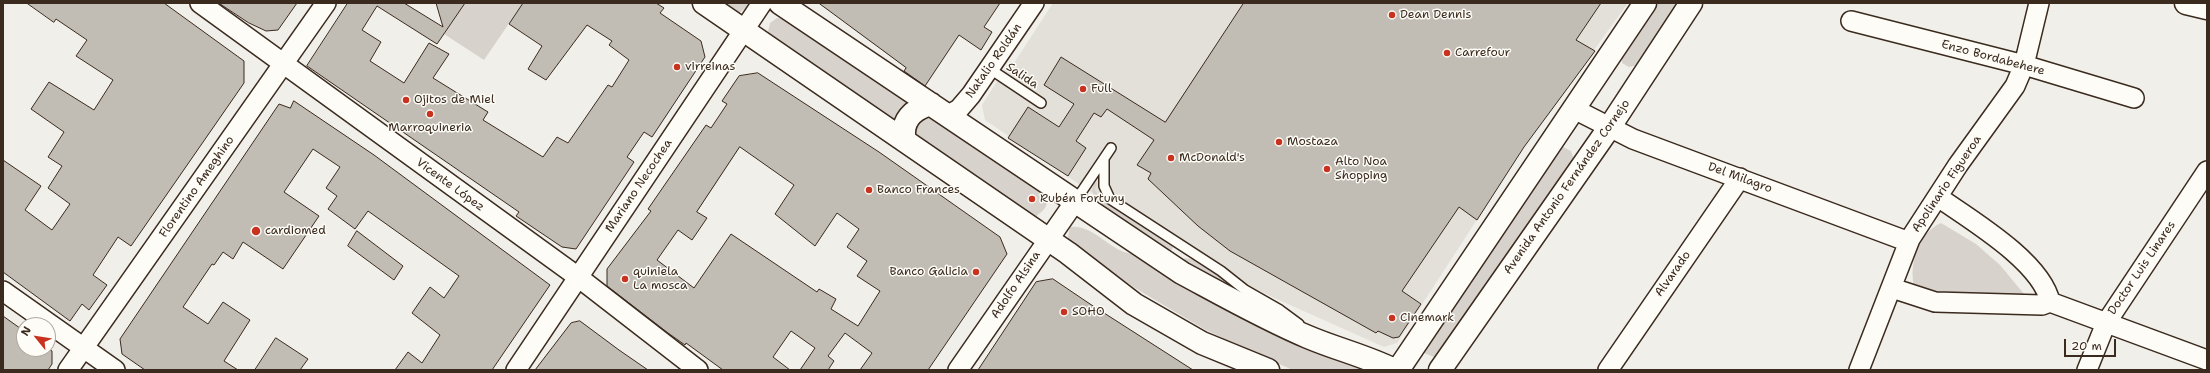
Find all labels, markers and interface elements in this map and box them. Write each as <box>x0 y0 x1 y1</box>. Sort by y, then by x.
place label: Dean Dennis <box>1400 8 1471 22</box>
marker: Dean Dennis <box>1387 10 1397 20</box>
street label: Natalio Roldán <box>963 21 1025 101</box>
street label: Enzo Bordabehere <box>1940 37 2046 79</box>
place label: Carrefour <box>1455 46 1510 60</box>
marker: Carrefour <box>1442 48 1452 58</box>
place label: virreinas <box>685 60 736 74</box>
street label: Salida <box>1003 60 1041 92</box>
marker: virreinas <box>672 62 682 72</box>
place label: Full <box>1091 82 1112 96</box>
marker: Full <box>1078 84 1088 94</box>
place label: Ojitos de Miel <box>414 93 495 107</box>
marker: Ojitos de Miel <box>401 95 411 105</box>
street label: Avenida Antonio Fernández Cornejo <box>1501 97 1633 277</box>
marker: Marroquineria <box>425 109 435 119</box>
place label: Marroquineria <box>388 121 472 135</box>
street label: Florentino Ameghino <box>156 133 238 241</box>
street label: Apolinario Figueroa <box>1909 133 1985 235</box>
place label: Mostaza <box>1287 135 1338 149</box>
street label: Mariano Necochea <box>602 137 676 235</box>
marker: Mostaza <box>1274 137 1284 147</box>
place label: McDonald's <box>1179 151 1245 165</box>
marker: McDonald's <box>1166 153 1176 163</box>
street label: Vicente López <box>413 155 487 215</box>
place label: Alto Noa Shopping <box>1335 155 1387 183</box>
street label: Del Milagro <box>1706 160 1774 196</box>
marker: Alto Noa Shopping <box>1322 164 1332 174</box>
place label: Banco Frances <box>877 183 960 197</box>
marker: Banco Frances <box>864 185 874 195</box>
place label: Rubén Fortuny <box>1040 192 1125 206</box>
marker: Rubén Fortuny <box>1027 194 1037 204</box>
street label: Doctor Luis Linares <box>2105 218 2179 318</box>
place label: cardiomed <box>265 224 326 238</box>
marker: cardiomed <box>250 225 262 237</box>
street label: Alvarado <box>1652 248 1694 300</box>
street label: Adolfo Alsina <box>988 249 1044 321</box>
place label: quiniela La mosca <box>633 265 687 293</box>
place label: Banco Galicia <box>890 265 968 279</box>
marker: Banco Galicia <box>971 267 981 277</box>
marker: quiniela La mosca <box>620 274 630 284</box>
place label: SOHO <box>1072 305 1105 319</box>
marker: SOHO <box>1059 307 1069 317</box>
place label: Cinemark <box>1400 311 1454 325</box>
marker: Cinemark <box>1387 313 1397 323</box>
north arrow <box>16 317 56 357</box>
text: N <box>17 324 35 339</box>
scale bar <box>2066 331 2118 357</box>
text: 20 m <box>2071 338 2102 354</box>

